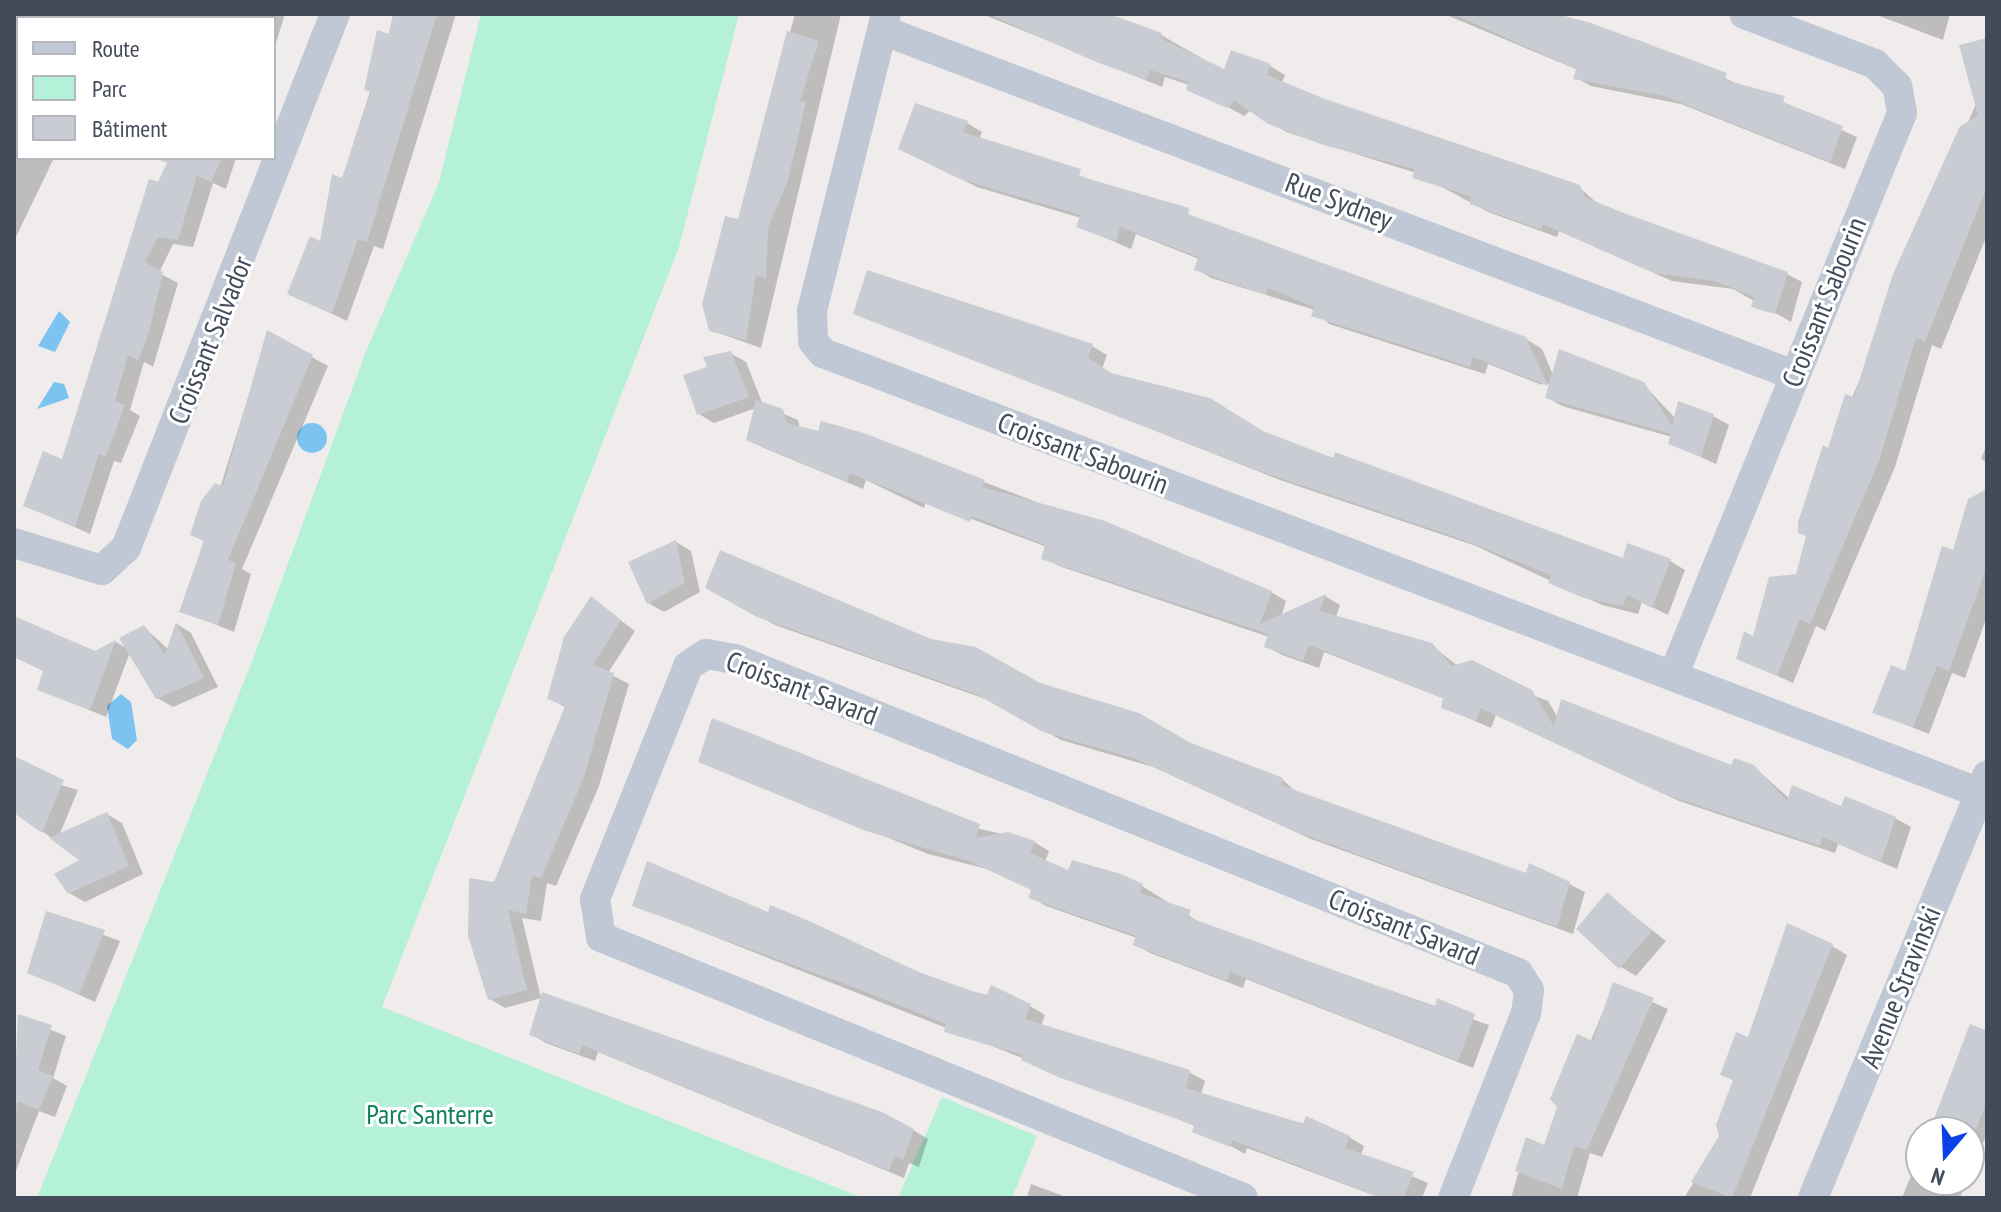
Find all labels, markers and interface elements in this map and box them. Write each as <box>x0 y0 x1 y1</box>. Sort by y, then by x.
legend <box>16 16 276 160</box>
text: Route <box>92 33 140 64</box>
text: Parc <box>92 73 127 104</box>
text: Bâtiment <box>92 113 167 144</box>
street label: Rue Sydney <box>1281 165 1397 237</box>
street label: Croissant Sabourin <box>1775 212 1873 392</box>
street label: Croissant Salvador <box>161 251 259 429</box>
street label: Croissant Sabourin <box>993 405 1173 501</box>
street label: Croissant Savard <box>722 644 882 732</box>
street label: Croissant Savard <box>1324 882 1484 972</box>
street label: Avenue Stravinski <box>1852 901 1948 1073</box>
park label: Parc Santerre <box>366 1097 494 1131</box>
north arrow <box>1905 1116 1985 1196</box>
text: N <box>1928 1162 1948 1192</box>

